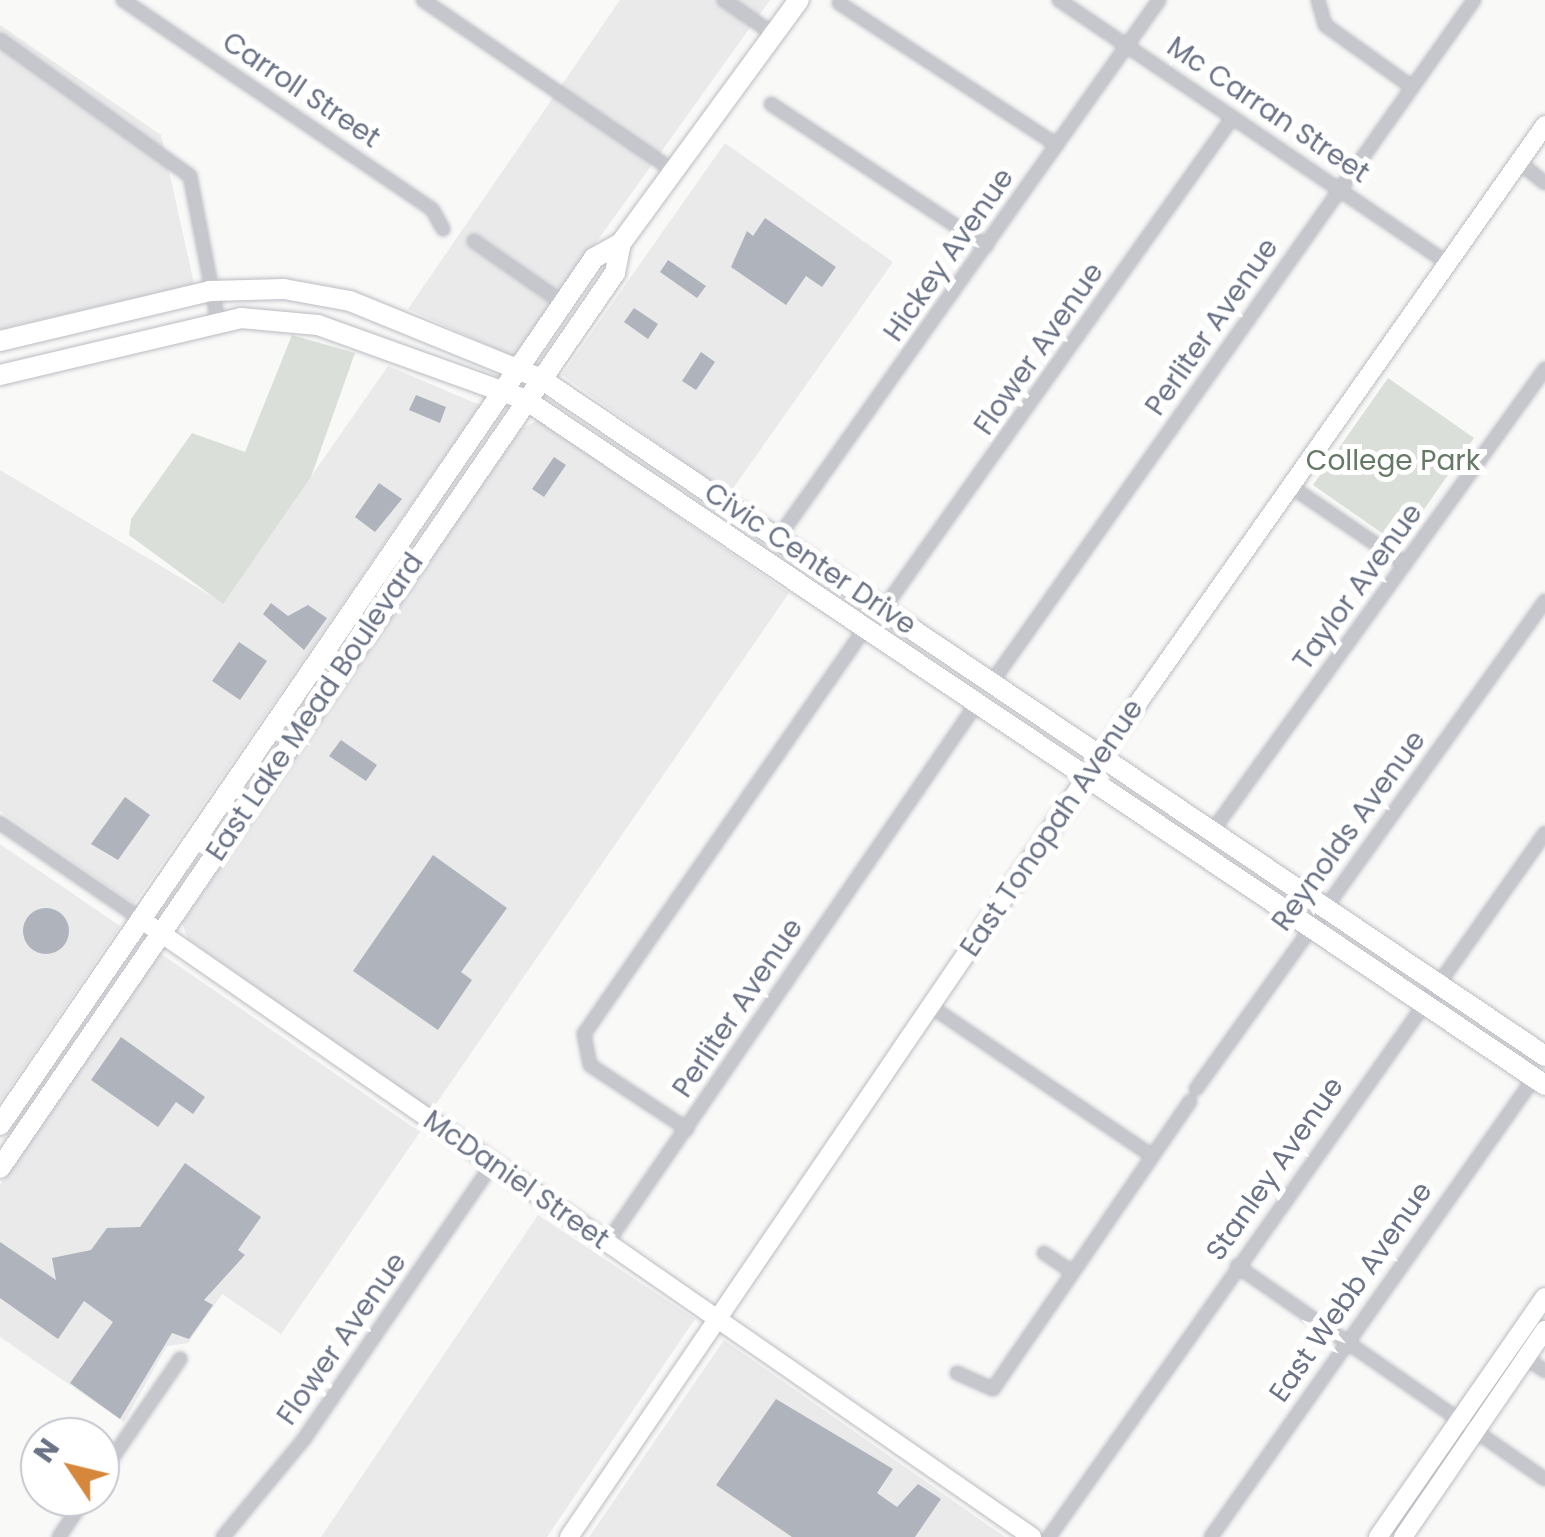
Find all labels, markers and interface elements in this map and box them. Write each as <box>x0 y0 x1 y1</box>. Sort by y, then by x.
street label: Carroll Street <box>216 25 386 155</box>
street label: Mc Carran Street <box>1161 30 1375 190</box>
street label: Hickey Avenue <box>877 162 1021 348</box>
street label: Perliter Avenue <box>1138 232 1286 422</box>
street label: Flower Avenue <box>967 257 1111 441</box>
park label: College Park <box>1306 444 1480 478</box>
street label: Civic Center Drive <box>698 476 922 642</box>
street label: Taylor Avenue <box>1286 497 1430 677</box>
street label: East Lake Mead Boulevard <box>199 547 431 867</box>
street label: East Tonopah Avenue <box>953 693 1151 963</box>
street label: Reynolds Avenue <box>1265 724 1433 938</box>
street label: Perliter Avenue <box>666 912 810 1104</box>
street label: Stanley Avenue <box>1199 1071 1351 1267</box>
street label: McDaniel Street <box>417 1104 615 1256</box>
street label: East Webb Avenue <box>1262 1176 1440 1408</box>
street label: Flower Avenue <box>270 1247 414 1431</box>
north arrow <box>20 1417 120 1517</box>
text: N <box>25 1431 69 1470</box>

